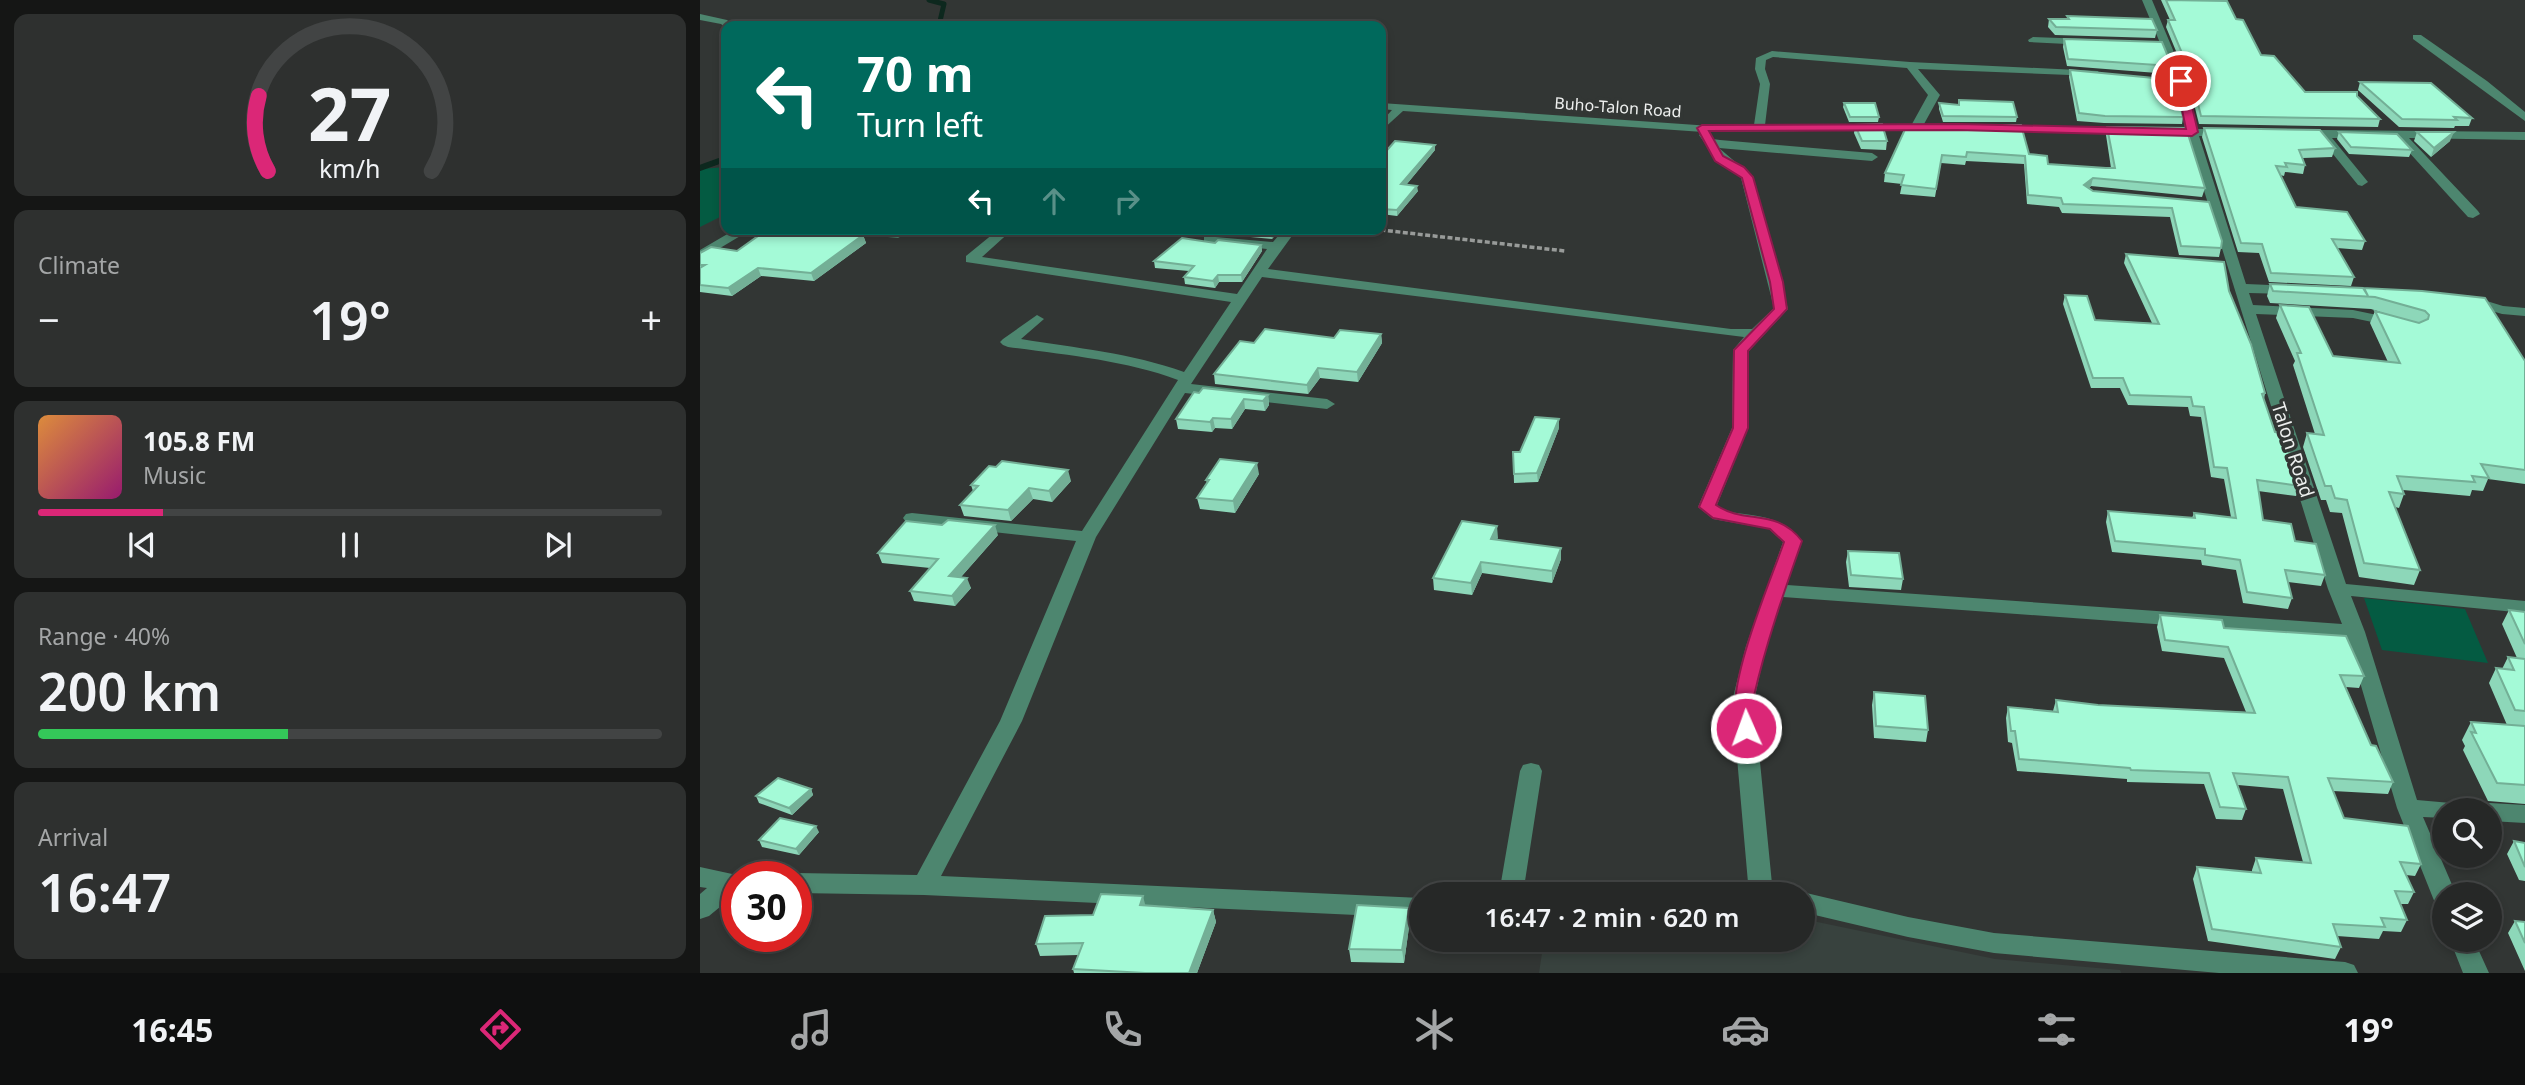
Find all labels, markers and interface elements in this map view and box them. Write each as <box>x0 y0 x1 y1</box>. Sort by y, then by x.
text: 70 m <box>857 40 974 106</box>
icon: left <box>742 49 833 140</box>
pin <box>2151 51 2211 111</box>
icon: arrive <box>2162 62 2200 100</box>
text: 27 <box>308 63 392 162</box>
street label: Buho-Talon Road <box>1554 92 1682 122</box>
text: Turn left <box>857 103 983 146</box>
text: km/h <box>319 151 381 185</box>
icon: left <box>962 182 1000 220</box>
icon: ahead <box>1035 182 1073 220</box>
icon: right <box>1108 182 1146 220</box>
text: Climate <box>38 249 120 281</box>
text: 19° <box>309 284 391 355</box>
text: − <box>38 293 60 345</box>
text: + <box>640 293 662 345</box>
street label: Talon Road <box>2265 399 2321 501</box>
text: 105.8 FM <box>143 423 255 459</box>
text: Music <box>143 459 206 491</box>
icon: previous <box>123 526 161 564</box>
icon: pause <box>331 526 369 564</box>
icon: next <box>539 526 577 564</box>
text: Range · 40% <box>38 620 170 652</box>
text: 200 km <box>38 655 221 726</box>
position arrow <box>1709 691 1783 765</box>
map controls <box>2432 798 2502 952</box>
button: search <box>2432 798 2502 868</box>
text: Arrival <box>38 821 108 853</box>
text: 16:47 <box>38 856 171 927</box>
speed limit sign: 30 <box>721 861 812 952</box>
button: layers <box>2432 882 2502 952</box>
text: 16:47 · 2 min · 620 m <box>1485 899 1739 935</box>
icon: directions <box>476 1005 525 1054</box>
icon: music <box>787 1005 836 1054</box>
icon: phone <box>1098 1005 1147 1054</box>
icon: climate <box>1410 1005 1459 1054</box>
icon: car <box>1721 1005 1770 1054</box>
icon: filters <box>2032 1005 2081 1054</box>
text: 16:45 <box>131 1008 213 1051</box>
text: 19° <box>2344 1008 2394 1051</box>

